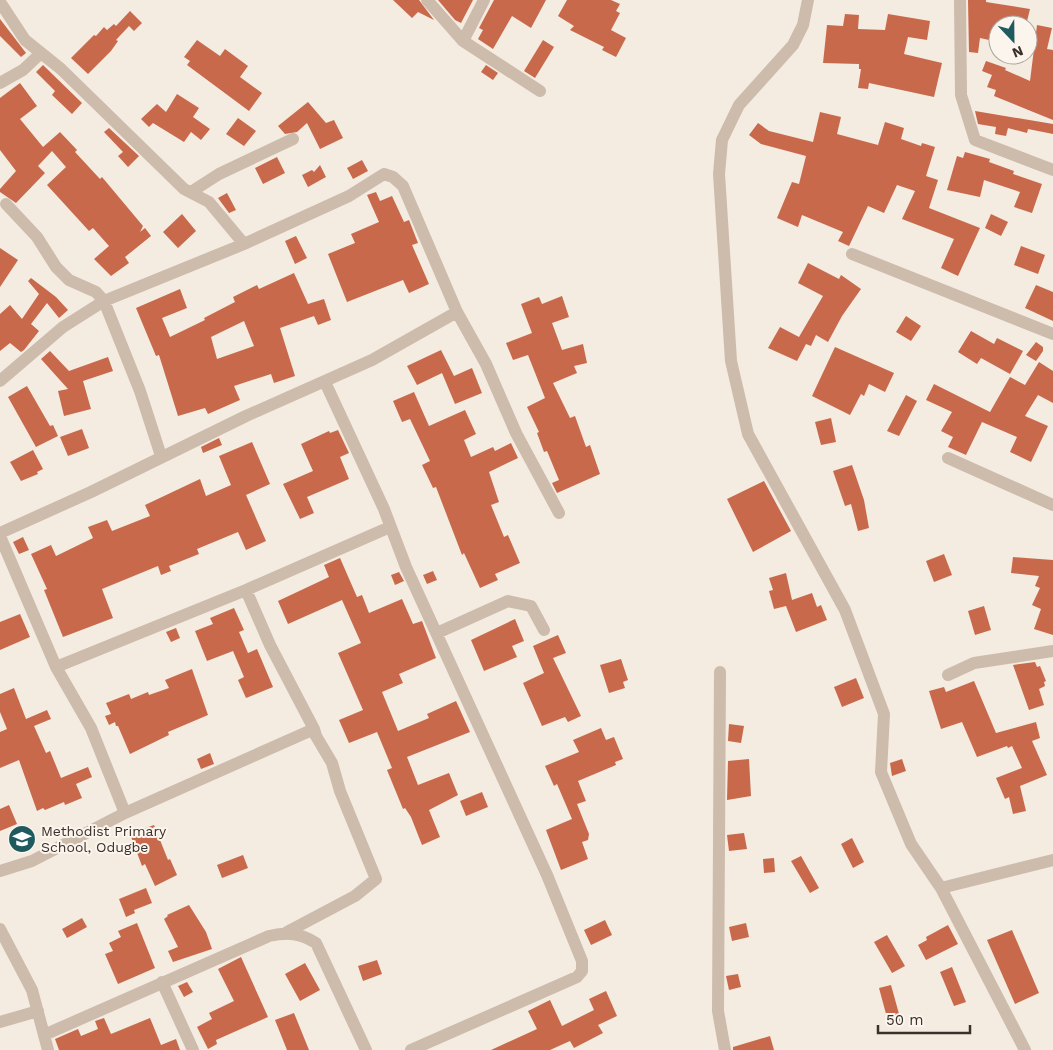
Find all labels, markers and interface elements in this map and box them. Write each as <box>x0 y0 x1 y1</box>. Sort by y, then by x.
north arrow <box>988 15 1038 65</box>
text: N <box>1010 43 1026 61</box>
place label: Methodist Primary School, Odugbe <box>41 823 167 855</box>
school or university icon: Methodist Primary School, Odugbe <box>7 824 37 854</box>
scale bar <box>878 1002 970 1034</box>
text: 50 m <box>886 1011 923 1029</box>

